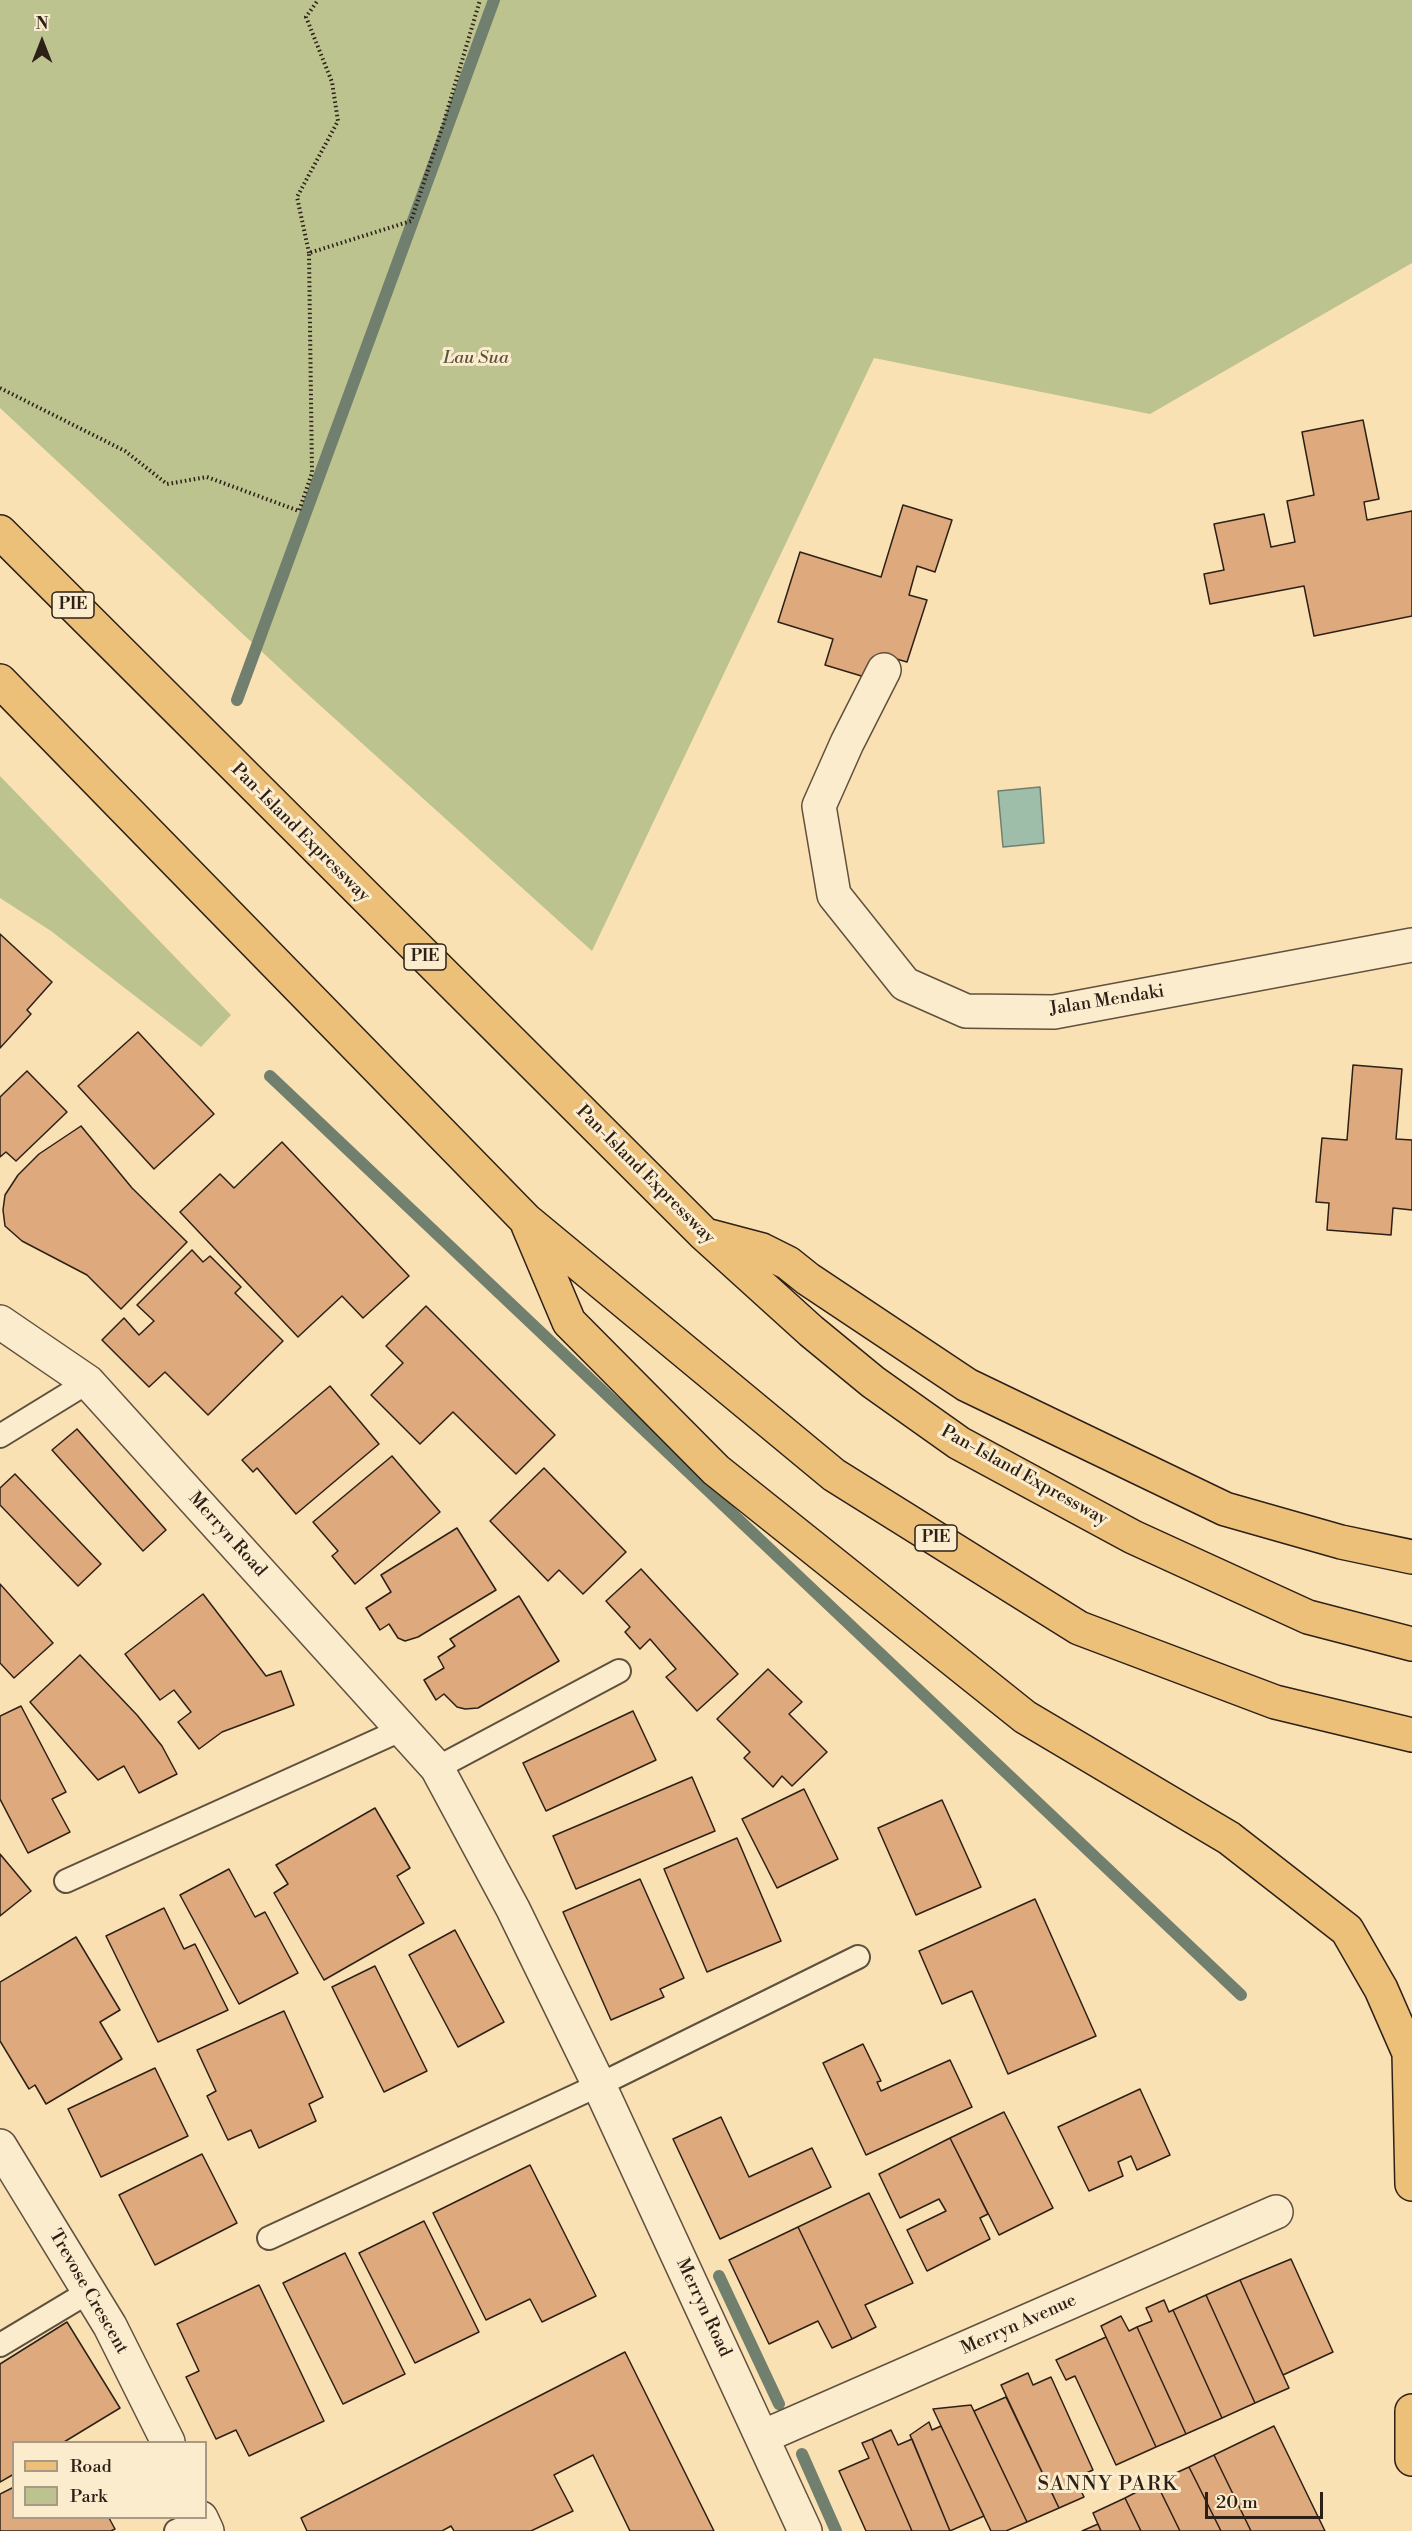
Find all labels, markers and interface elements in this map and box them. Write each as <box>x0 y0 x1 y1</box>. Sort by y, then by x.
north arrow <box>12 12 72 72</box>
text: N <box>36 14 48 34</box>
park label: Lau Sua <box>443 348 509 370</box>
road number: PIE <box>52 592 94 618</box>
street label: Pan-Island Expressway <box>226 759 374 907</box>
road number: PIE <box>404 944 446 970</box>
street label: Jalan Mendaki <box>1048 981 1166 1021</box>
street label: Pan-Island Expressway <box>571 1101 719 1249</box>
street label: Pan-Island Expressway <box>937 1421 1111 1531</box>
street label: Merryn Road <box>183 1488 271 1582</box>
road number: PIE <box>915 1525 957 1551</box>
street label: Trevose Crescent <box>44 2226 132 2358</box>
street label: Merryn Road <box>671 2255 735 2361</box>
street label: Merryn Avenue <box>958 2290 1080 2360</box>
legend <box>12 2441 207 2519</box>
text: Road <box>70 2455 112 2478</box>
district label: SANNY PARK <box>1038 2473 1178 2497</box>
scale bar <box>1208 2480 1326 2518</box>
text: Park <box>70 2485 107 2508</box>
text: 20 m <box>1216 2491 1258 2514</box>

